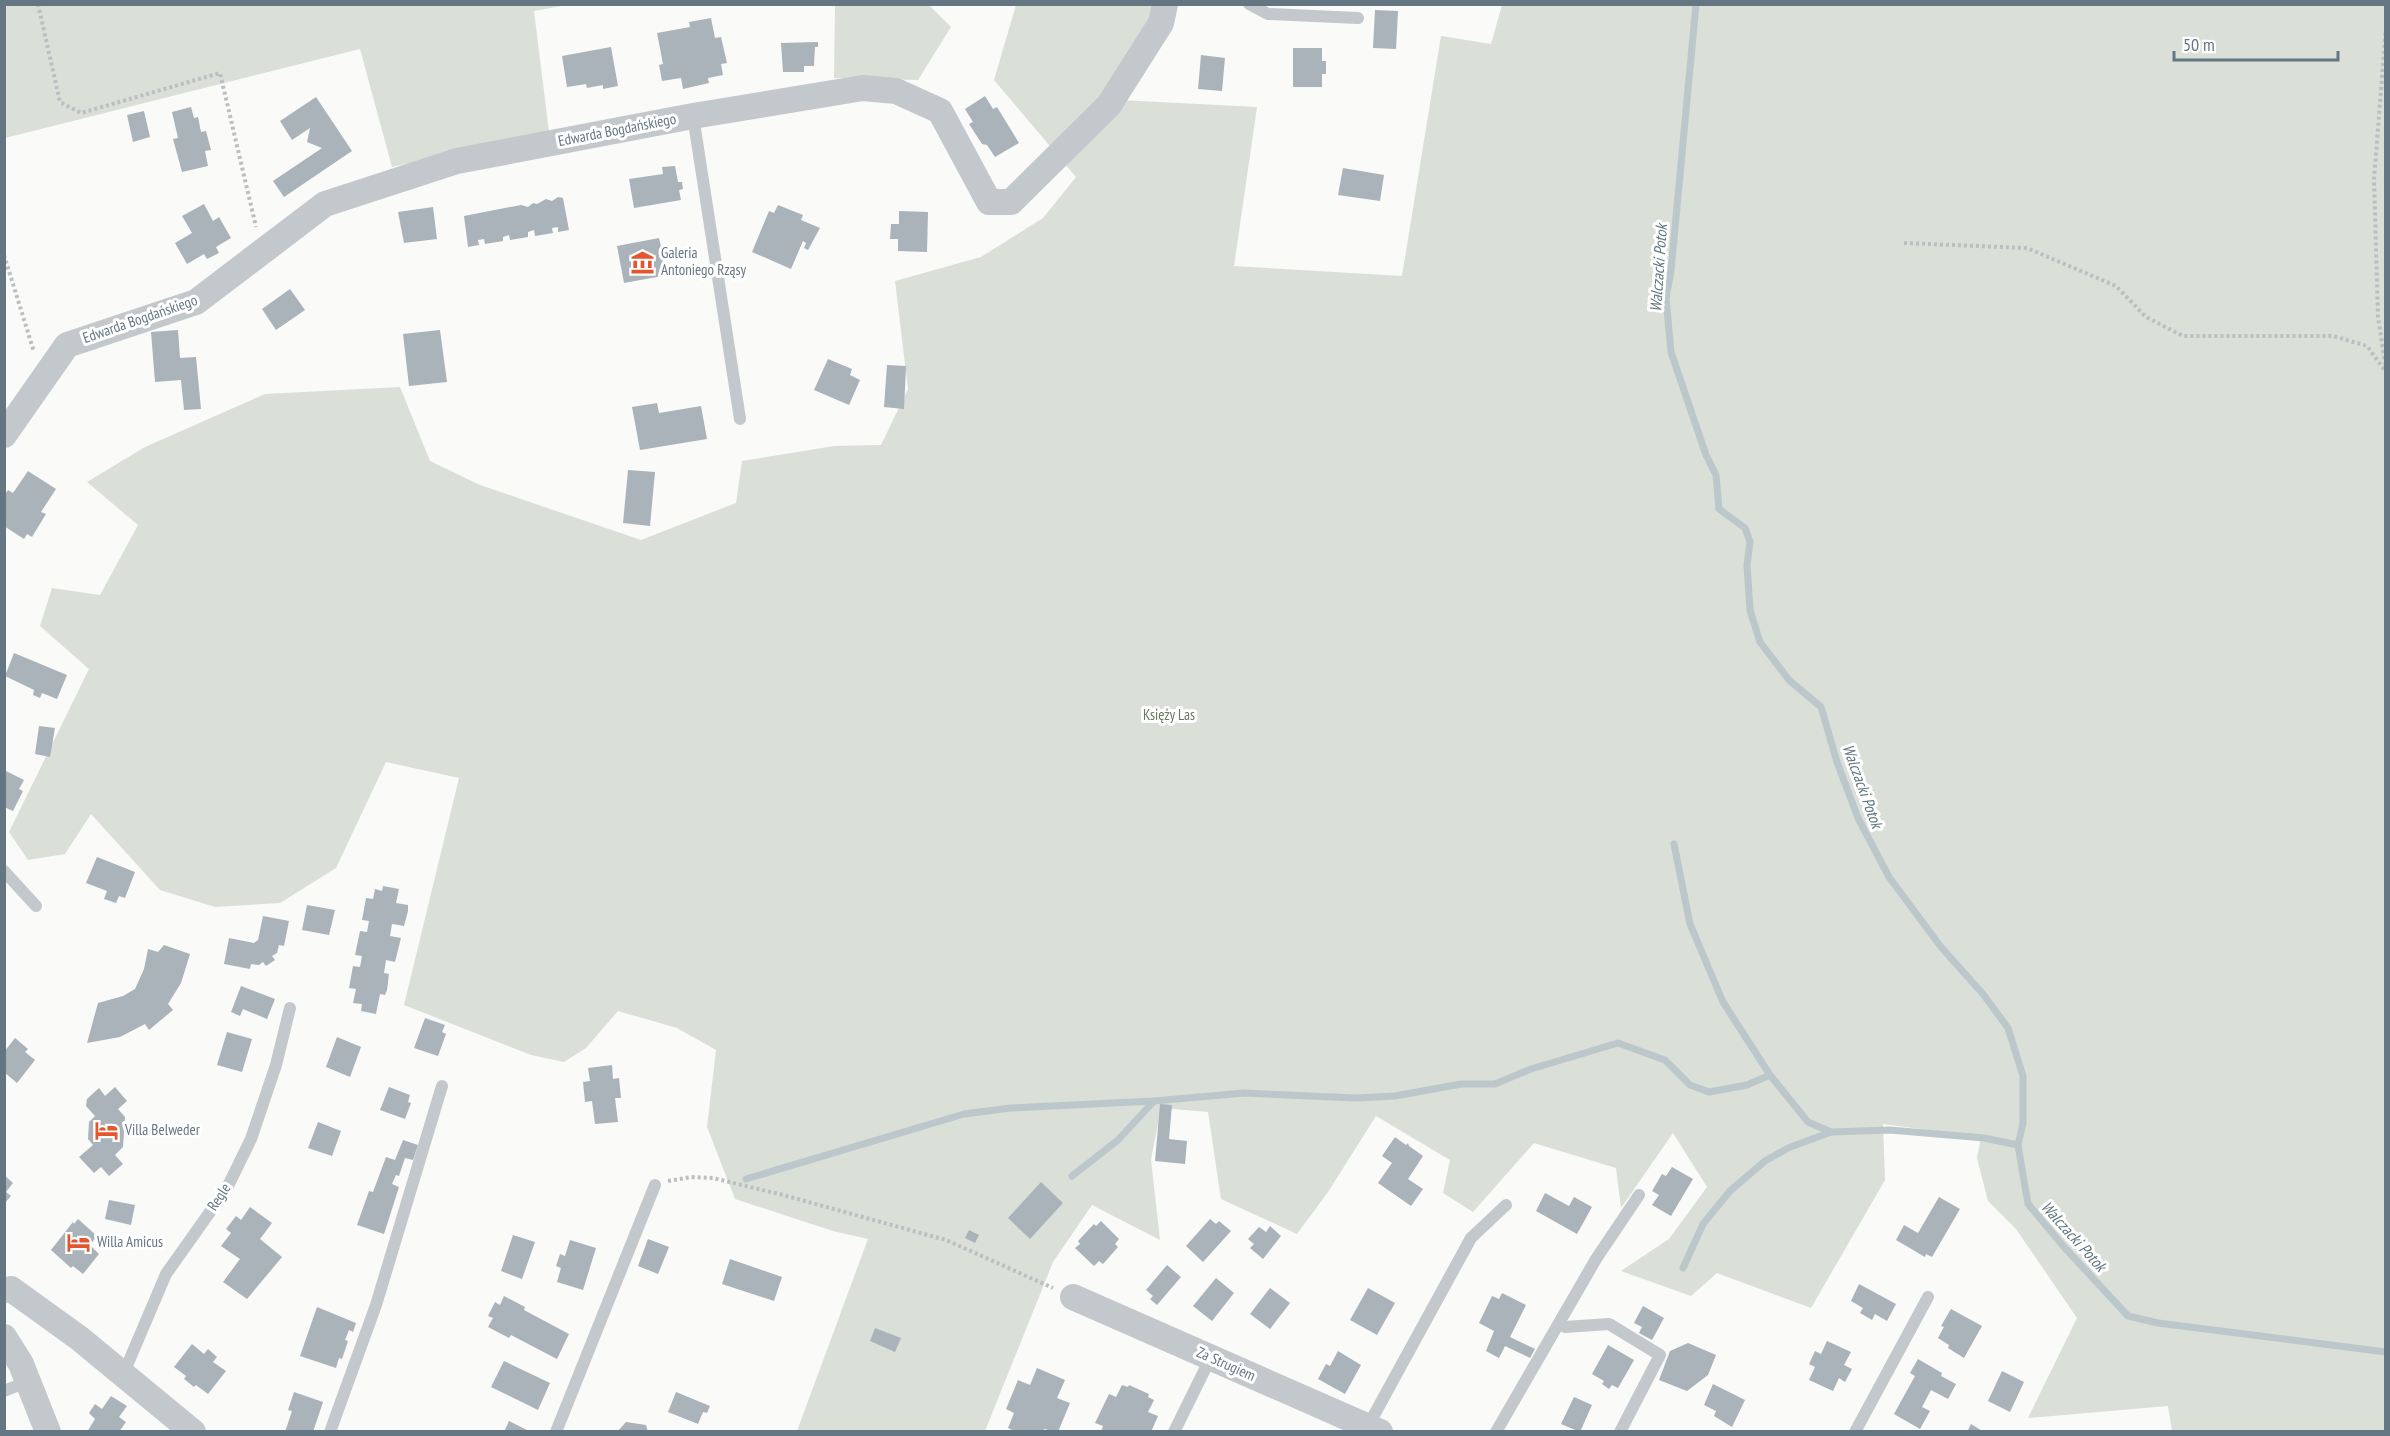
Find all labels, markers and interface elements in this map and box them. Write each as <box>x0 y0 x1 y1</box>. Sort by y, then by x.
scale bar <box>2174 24 2338 62</box>
text: 50 m <box>2183 33 2215 56</box>
street label: Edwarda Bogdańskiego <box>556 109 678 150</box>
water label: Walczacki Potok <box>1645 222 1671 313</box>
place label: Galeria Antoniego Rząsy <box>661 243 747 279</box>
museum icon: Galeria Antoniego Rząsy <box>630 249 656 275</box>
street label: Edwarda Bogdańskiego <box>80 290 200 347</box>
park label: Księży Las <box>1143 705 1195 724</box>
water label: Walczacki Potok <box>1839 741 1888 832</box>
hotel icon: Villa Belweder <box>94 1117 120 1143</box>
place label: Villa Belweder <box>124 1120 201 1139</box>
street label: Regle <box>203 1179 234 1214</box>
water label: Walczacki Potok <box>2037 1197 2112 1277</box>
hotel icon: Willa Amicus <box>66 1229 92 1255</box>
place label: Willa Amicus <box>97 1232 163 1251</box>
street label: Za Strugiem <box>1194 1342 1259 1385</box>

